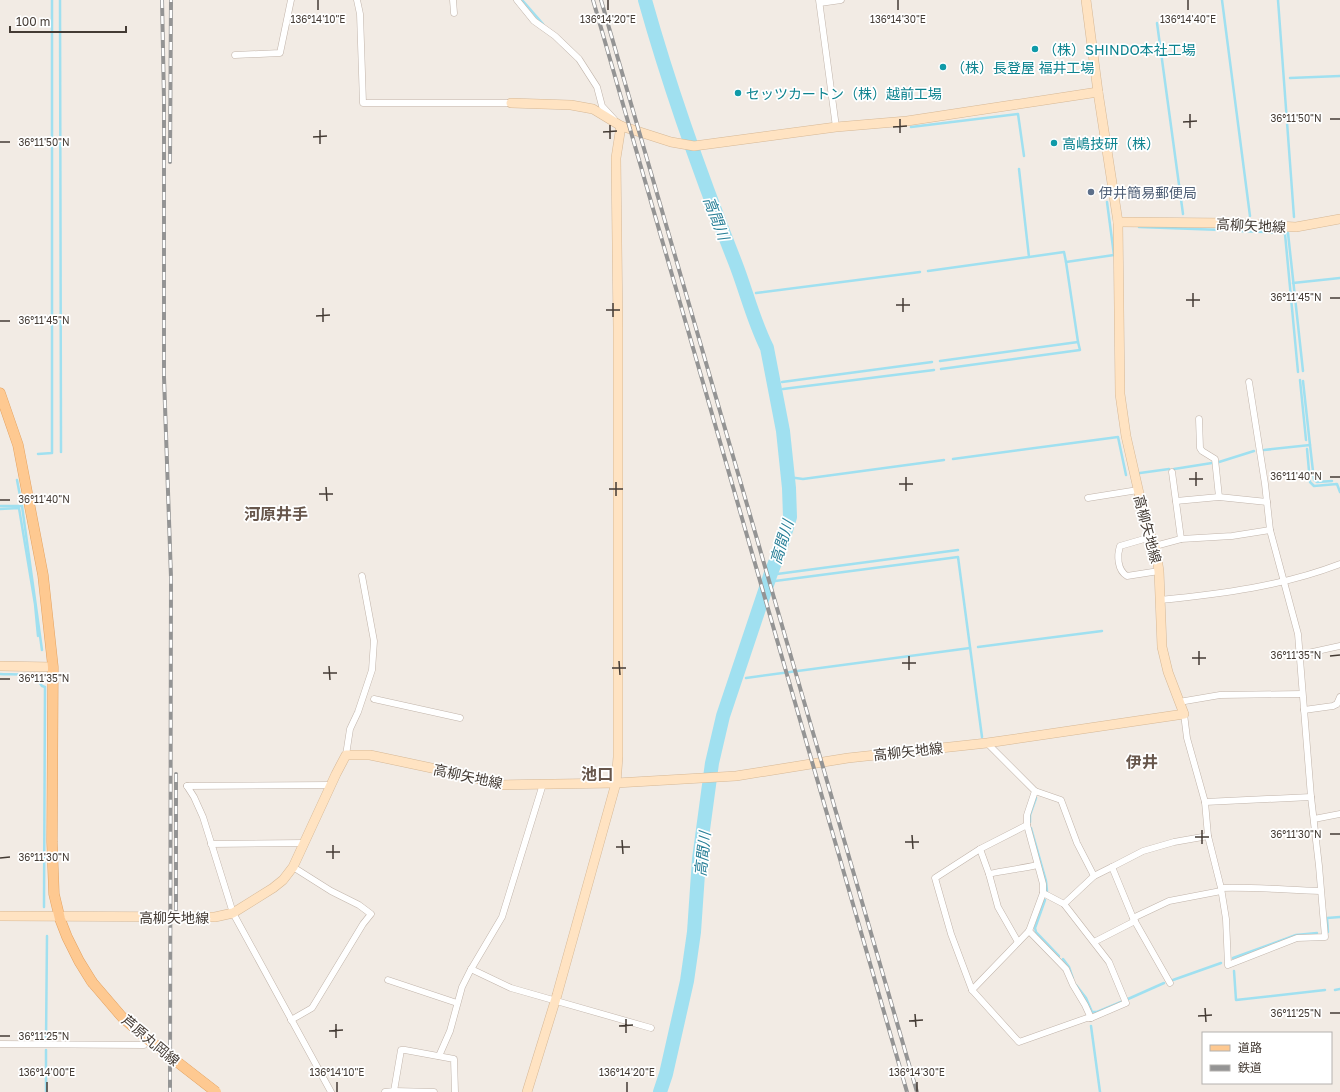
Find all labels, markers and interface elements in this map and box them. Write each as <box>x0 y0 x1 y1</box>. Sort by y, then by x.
scale bar <box>10 8 126 34</box>
text: 136°14'10"E <box>291 13 345 25</box>
text: 136°14'20"E <box>580 13 636 25</box>
text: 136°14'30"E <box>870 13 926 25</box>
text: 136°14'40"E <box>1160 13 1216 25</box>
text: 100 m <box>16 14 50 29</box>
place label: （株）SHINDO本社工場 <box>1043 41 1196 58</box>
marker: （株）SHINDO本社工場 <box>1030 44 1040 54</box>
place label: （株）長登屋 福井工場 <box>951 59 1095 76</box>
marker: （株）長登屋 福井工場 <box>938 62 948 72</box>
place label: セッツカートン（株）越前工場 <box>746 85 942 102</box>
marker: セッツカートン（株）越前工場 <box>733 88 743 98</box>
text: 36°11'50"N <box>1270 112 1322 124</box>
place label: 高嶋技研（株） <box>1062 135 1160 152</box>
text: 36°11'50"N <box>18 136 70 148</box>
marker: 高嶋技研（株） <box>1049 138 1059 148</box>
place label: 伊井簡易郵便局 <box>1099 184 1197 201</box>
marker: 伊井簡易郵便局 <box>1086 187 1096 197</box>
water label: 高間川 <box>701 194 734 244</box>
street label: 高柳矢地線 <box>1216 215 1286 235</box>
text: 36°11'45"N <box>1270 291 1322 303</box>
text: 36°11'45"N <box>18 314 70 326</box>
text: 36°11'40"N <box>1270 470 1322 482</box>
text: 36°11'40"N <box>18 493 70 505</box>
street label: 高柳矢地線 <box>1131 493 1165 565</box>
district label: 河原井手 <box>244 504 308 524</box>
water label: 高間川 <box>766 516 797 566</box>
text: 36°11'35"N <box>1271 649 1321 661</box>
text: 36°11'35"N <box>19 672 69 684</box>
street label: 高柳矢地線 <box>872 739 944 763</box>
district label: 伊井 <box>1125 752 1158 772</box>
street label: 高柳矢地線 <box>432 760 504 792</box>
district label: 池口 <box>581 764 613 784</box>
text: 36°11'30"N <box>1270 828 1322 840</box>
water label: 高間川 <box>691 829 714 877</box>
text: 36°11'30"N <box>18 851 70 863</box>
street label: 高柳矢地線 <box>139 909 209 926</box>
text: 36°11'25"N <box>1271 1007 1321 1019</box>
street label: 芦原丸岡線 <box>119 1011 183 1069</box>
text: 36°11'25"N <box>19 1030 69 1042</box>
legend <box>1202 1032 1332 1084</box>
text: 道路 <box>1238 1040 1262 1055</box>
text: 鉄道 <box>1238 1060 1262 1075</box>
text: 136°14'00"E <box>19 1066 75 1078</box>
text: 136°14'10"E <box>310 1066 364 1078</box>
text: 136°14'20"E <box>599 1066 655 1078</box>
text: 136°14'30"E <box>889 1066 945 1078</box>

